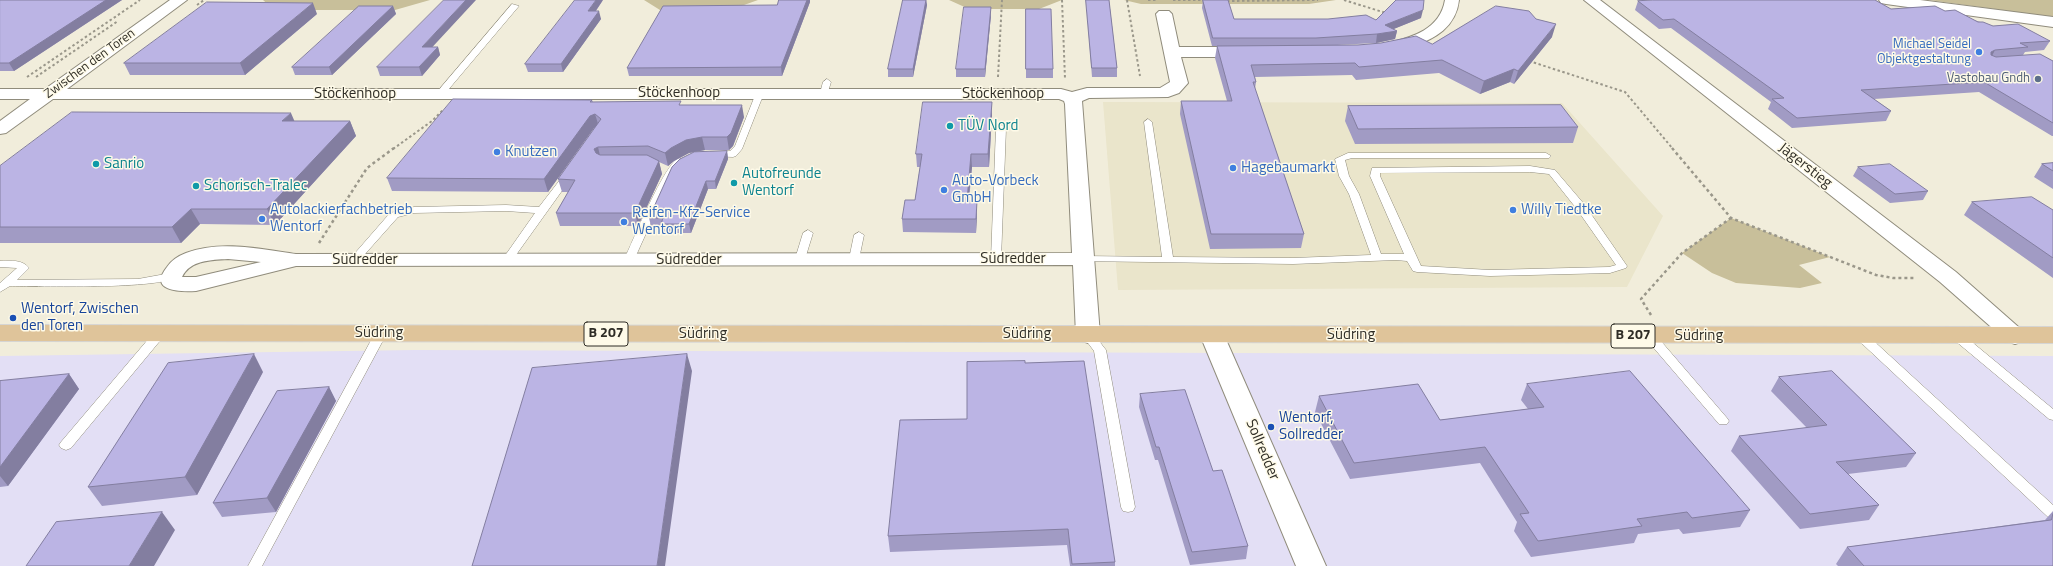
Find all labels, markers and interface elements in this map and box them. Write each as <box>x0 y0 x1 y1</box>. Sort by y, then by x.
street label: Zwischen den Toren <box>42 26 138 102</box>
place label: Michael Seidel Objektgestaltung <box>1877 37 1971 68</box>
marker: Michael Seidel Objektgestaltung <box>1974 47 1984 57</box>
place label: Vastobau Gndh <box>1947 71 2030 87</box>
marker: Vastobau Gndh <box>2033 74 2043 84</box>
street label: Stöckenhoop <box>638 84 720 102</box>
street label: Stöckenhoop <box>314 85 396 103</box>
street label: Stöckenhoop <box>962 85 1044 103</box>
place label: TÜV Nord <box>958 117 1018 135</box>
marker: TÜV Nord <box>945 121 955 131</box>
street label: Jägerstieg <box>1775 139 1835 193</box>
place label: Knutzen <box>505 143 557 161</box>
marker: Knutzen <box>492 147 502 157</box>
place label: Sanrio <box>104 155 144 173</box>
marker: Sanrio <box>91 159 101 169</box>
place label: Hagebaumarkt <box>1241 159 1335 177</box>
marker: Hagebaumarkt <box>1228 163 1238 173</box>
place label: Autofreunde Wentorf <box>742 165 821 200</box>
place label: Auto-Vorbeck GmbH <box>952 172 1039 207</box>
place label: Schorisch-Tralec <box>204 177 307 195</box>
marker: Autofreunde Wentorf <box>729 178 739 188</box>
marker: Schorisch-Tralec <box>191 181 201 191</box>
marker: Auto-Vorbeck GmbH <box>939 185 949 195</box>
place label: Autolackierfachbetrieb Wentorf <box>270 201 413 236</box>
place label: Willy Tiedtke <box>1521 201 1602 219</box>
place label: Reifen-Kfz-Service Wentorf <box>632 204 750 239</box>
marker: Willy Tiedtke <box>1508 205 1518 215</box>
marker: Autolackierfachbetrieb Wentorf <box>257 214 267 224</box>
marker: Reifen-Kfz-Service Wentorf <box>619 217 629 227</box>
street label: Südredder <box>980 250 1046 268</box>
street label: Südredder <box>332 251 398 269</box>
street label: Südredder <box>656 251 722 269</box>
place label: Wentorf, Zwischen den Toren <box>21 300 139 335</box>
marker: Wentorf, Zwischen den Toren <box>8 313 18 323</box>
road number: B 207 <box>584 322 628 346</box>
street label: Südring <box>355 324 403 342</box>
road number: B 207 <box>1611 324 1655 348</box>
street label: Südring <box>679 325 727 343</box>
street label: Südring <box>1003 325 1051 343</box>
street label: Südring <box>1327 326 1375 344</box>
street label: Südring <box>1675 327 1723 345</box>
place label: Wentorf, Sollredder <box>1279 409 1343 444</box>
street label: Sollredder <box>1241 417 1283 483</box>
marker: Wentorf, Sollredder <box>1266 422 1276 432</box>

